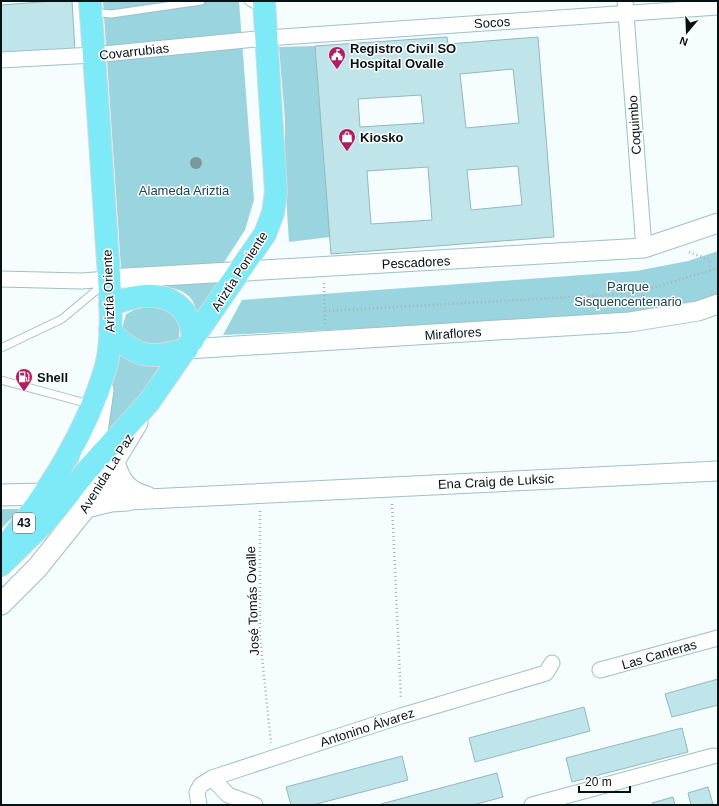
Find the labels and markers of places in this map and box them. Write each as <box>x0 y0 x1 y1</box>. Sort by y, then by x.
place label: Registro Civil SO Hospital Ovalle <box>350 41 456 71</box>
public building icon: Registro Civil SO Hospital Ovalle <box>327 45 347 70</box>
shop icon: Kiosko <box>337 127 357 152</box>
place label: Kiosko <box>360 130 403 145</box>
fuel station icon: Shell <box>14 367 34 392</box>
place label: Shell <box>37 370 68 385</box>

